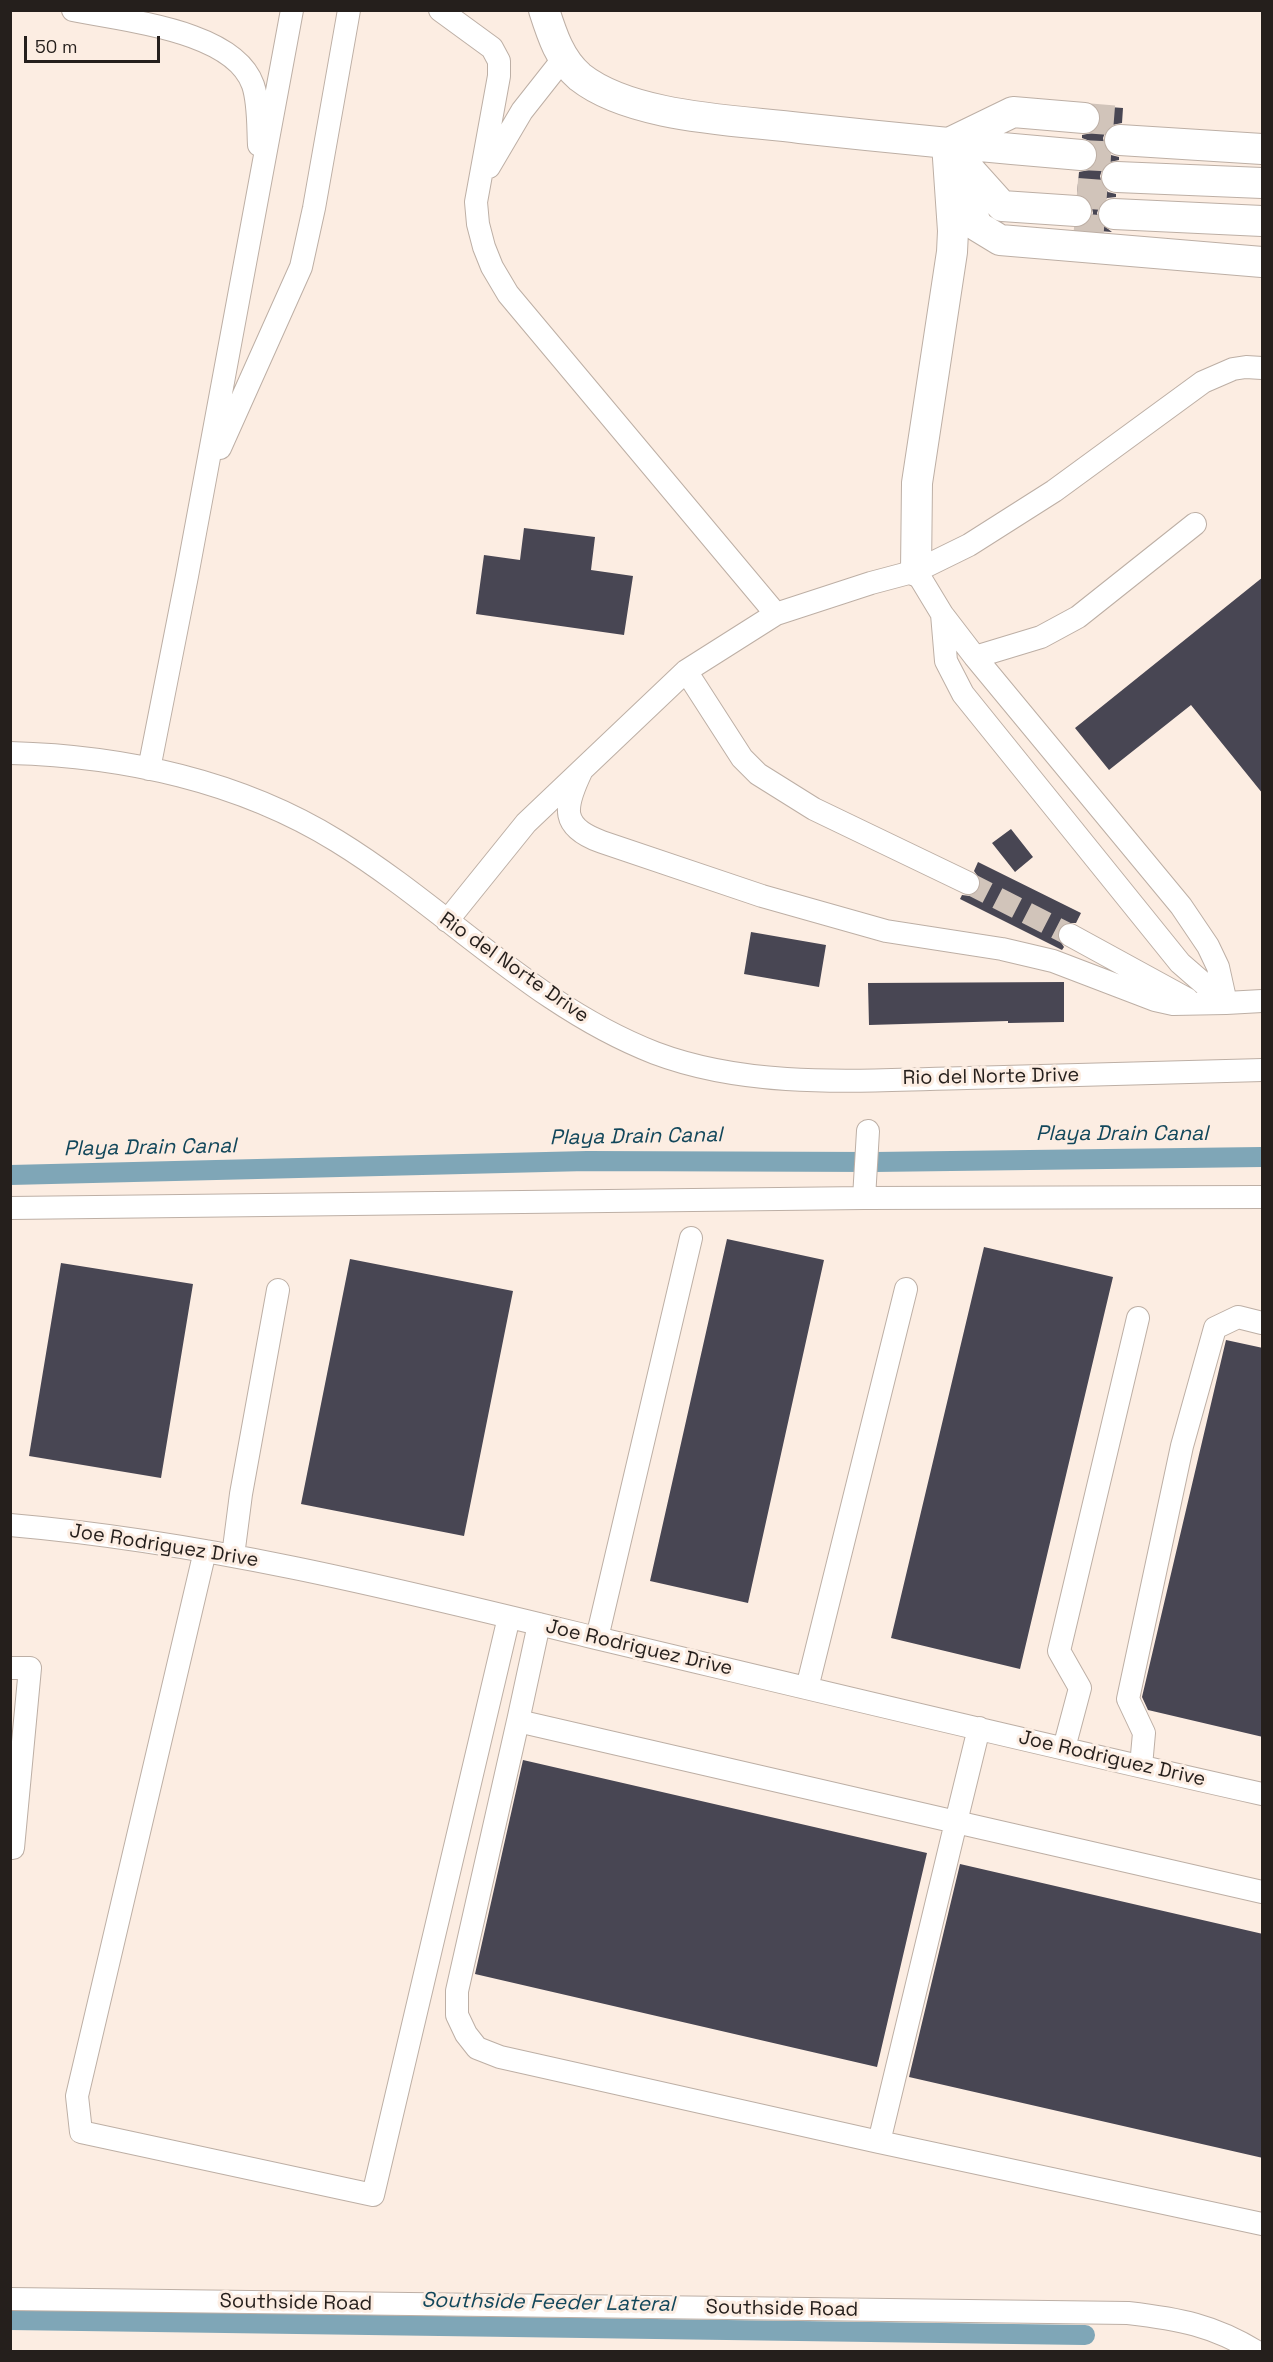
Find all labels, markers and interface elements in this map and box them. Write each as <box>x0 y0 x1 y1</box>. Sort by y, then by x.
scale bar <box>27 24 164 62</box>
text: 50 m <box>35 35 77 58</box>
street label: Rio del Norte Drive <box>435 907 593 1029</box>
street label: Rio del Norte Drive <box>902 1063 1080 1091</box>
water label: Playa Drain Canal <box>1036 1121 1208 1147</box>
water label: Playa Drain Canal <box>550 1123 722 1151</box>
water label: Playa Drain Canal <box>64 1134 236 1162</box>
street label: Joe Rodriguez Drive <box>68 1519 260 1573</box>
street label: Joe Rodriguez Drive <box>543 1615 735 1681</box>
street label: Joe Rodriguez Drive <box>1016 1726 1208 1792</box>
water label: Southside Feeder Lateral <box>421 2288 675 2318</box>
street label: Southside Road <box>219 2290 373 2316</box>
street label: Southside Road <box>705 2296 859 2322</box>

